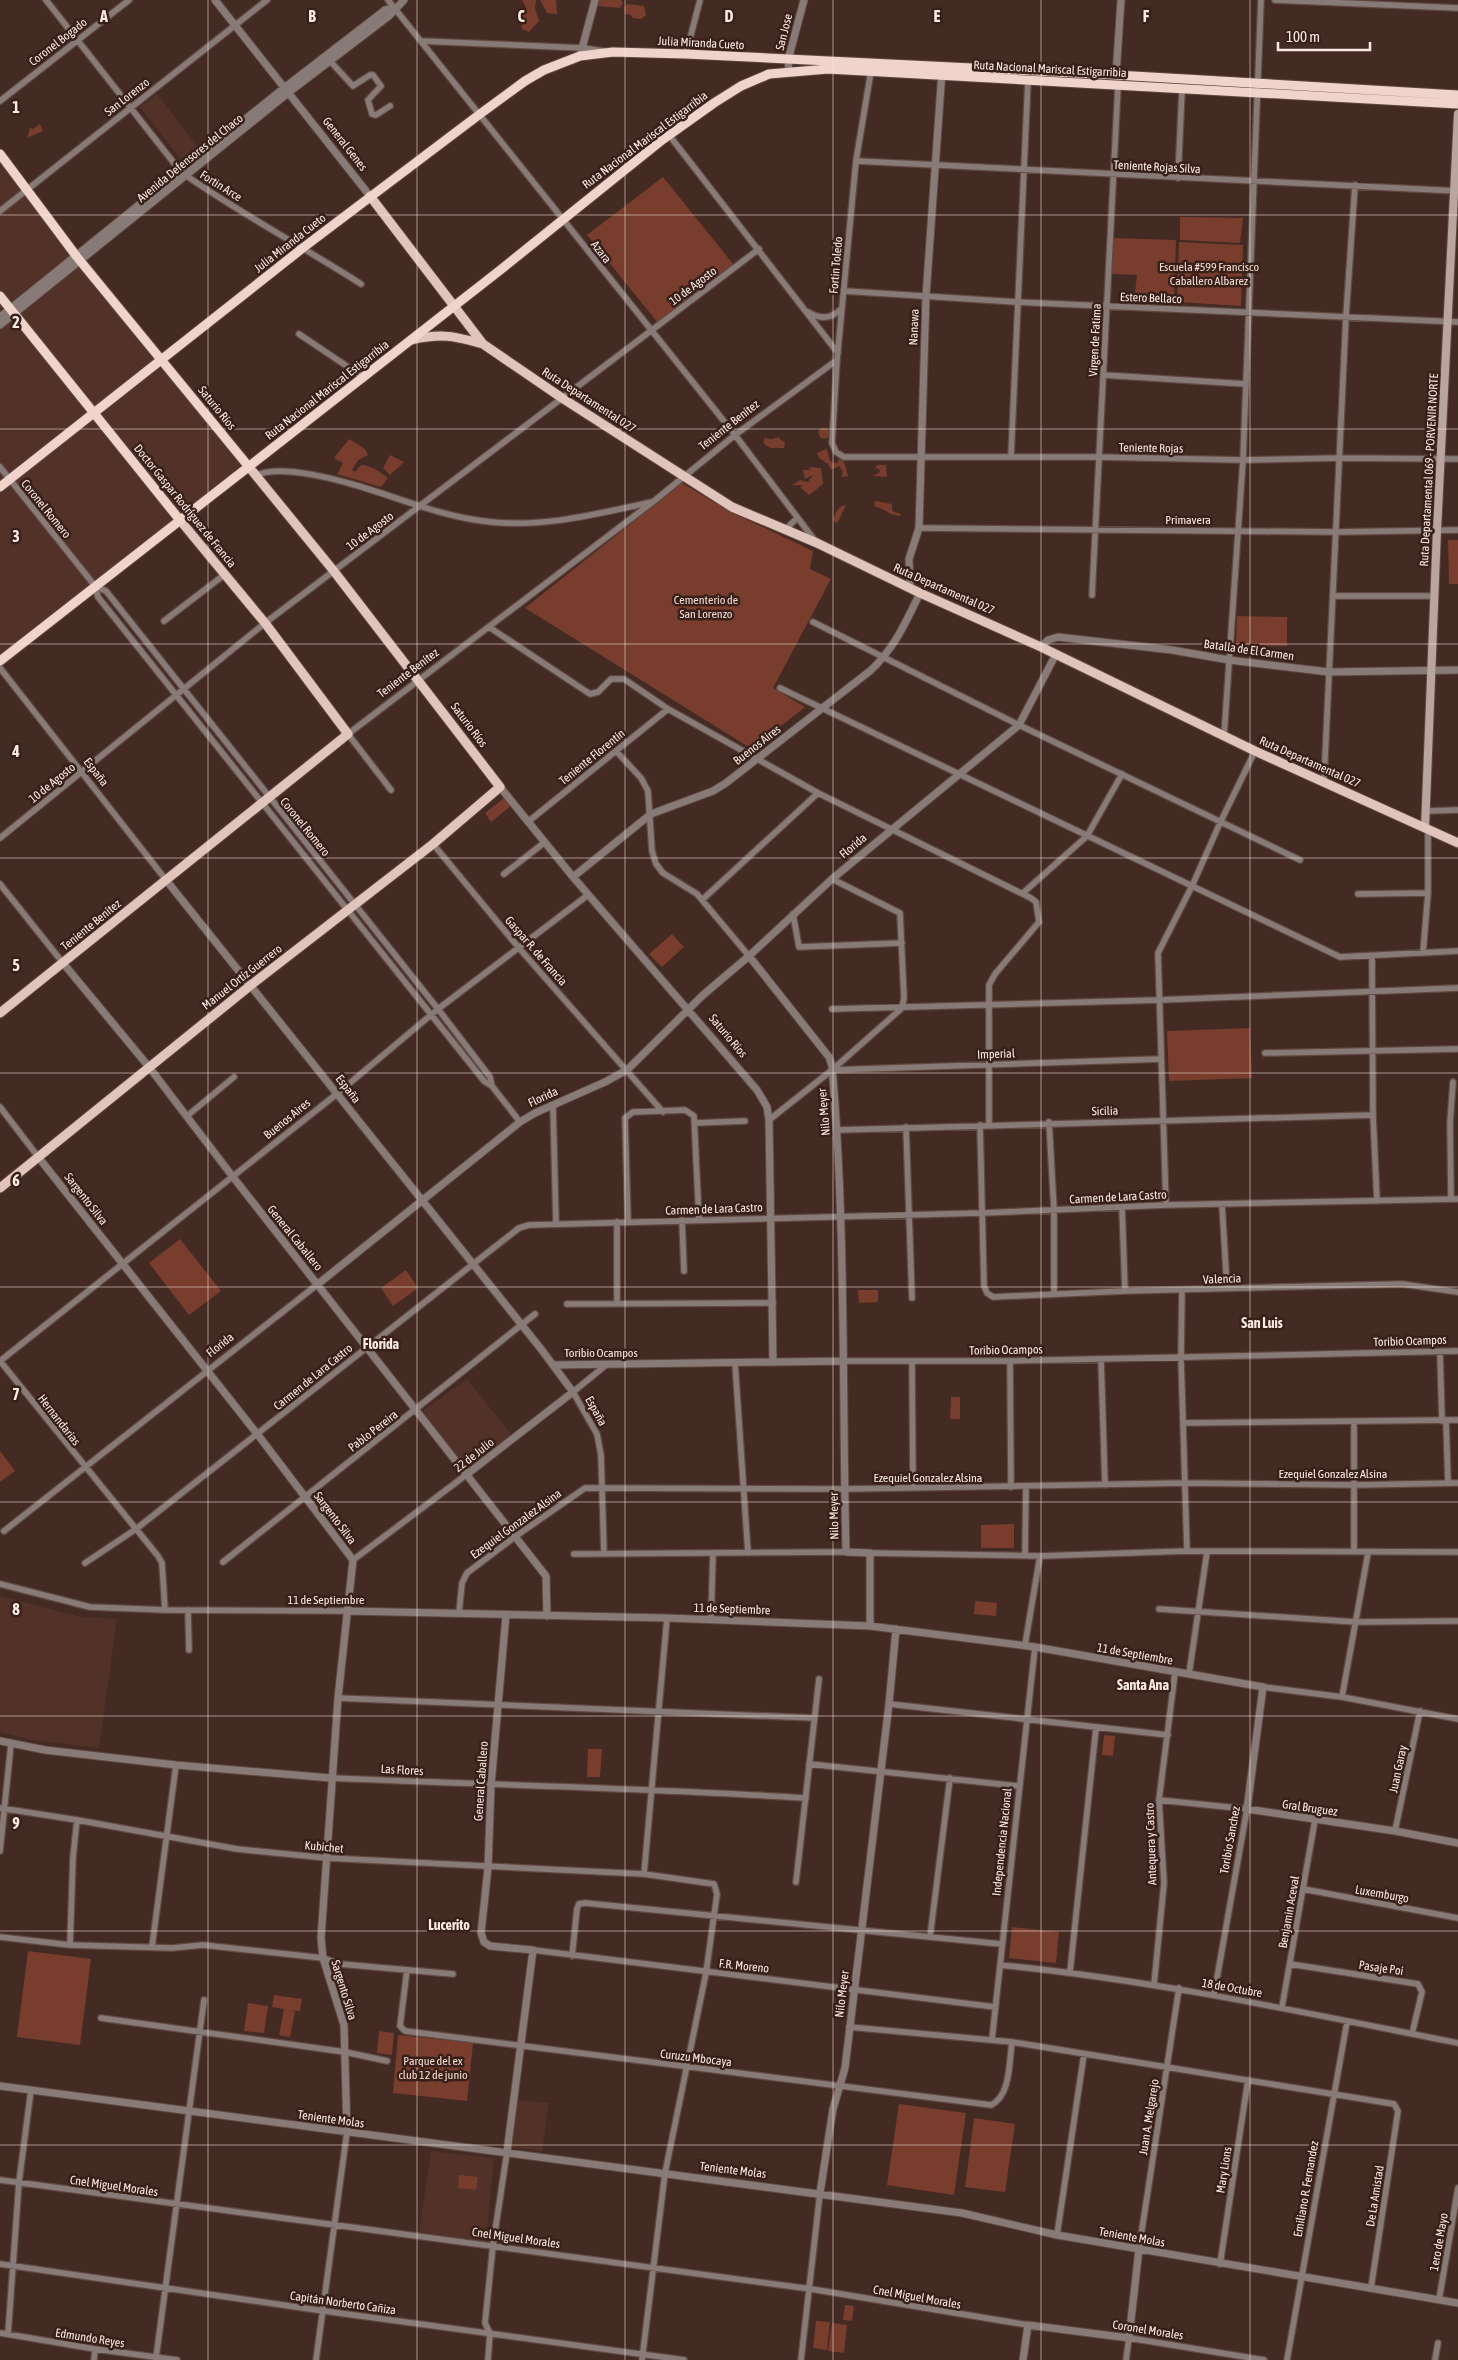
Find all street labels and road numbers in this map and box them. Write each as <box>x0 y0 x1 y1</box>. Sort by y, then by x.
street label: San Jose <box>773 12 795 52</box>
street label: Coronel Bogado <box>26 15 90 69</box>
street label: Julia Miranda Cueto <box>657 34 745 52</box>
street label: Ruta Nacional Mariscal Estigarribia <box>973 58 1127 80</box>
street label: San Lorenzo <box>102 75 152 119</box>
street label: Ruta Nacional Mariscal Estigarribia <box>580 88 710 192</box>
street label: Avenida Defensores del Chaco <box>134 111 246 205</box>
street label: General Genes <box>320 114 370 174</box>
street label: Teniente Rojas Silva <box>1113 158 1201 176</box>
street label: Fortin Arce <box>198 168 244 204</box>
street label: Julia Miranda Cueto <box>251 211 329 275</box>
street label: Fortin Toledo <box>827 235 846 294</box>
street label: Azara <box>588 238 614 266</box>
street label: 10 de Agosto <box>667 264 720 308</box>
street label: Estero Bellaco <box>1120 290 1183 306</box>
street label: Virgen de Fatima <box>1086 303 1104 377</box>
street label: Nanawa <box>906 308 922 346</box>
street label: Ruta Nacional Mariscal Estigarribia <box>262 337 392 443</box>
street label: Ruta Departamental 027 <box>539 364 639 436</box>
street label: Ruta Departamental 069 - PORVENIR NORTE <box>1417 373 1441 567</box>
street label: Saturio Ríos <box>195 383 239 433</box>
street label: Teniente Benítez <box>696 397 763 453</box>
street label: Teniente Rojas <box>1119 440 1183 456</box>
street label: Doctor Gaspar Rodríguez de Francia <box>131 442 239 570</box>
street label: Coronel Romero <box>18 477 74 541</box>
street label: 10 de Agosto <box>344 509 397 553</box>
street label: Primavera <box>1165 513 1211 527</box>
street label: Ruta Departamental 027 <box>891 560 997 618</box>
street label: Batalla de El Carmen <box>1203 637 1295 663</box>
street label: Teniente Benítez <box>375 645 442 701</box>
street label: Saturio Ríos <box>448 700 490 750</box>
street label: Buenos Aires <box>731 722 783 768</box>
street label: Teniente Florentín <box>556 726 628 788</box>
street label: Ruta Departamental 027 <box>1257 733 1363 791</box>
street label: España <box>81 755 111 789</box>
street label: 10 de Agosto <box>26 760 78 806</box>
street label: Coronel Romero <box>277 795 333 859</box>
street label: Florida <box>837 831 869 861</box>
street label: Teniente Benítez <box>58 896 124 953</box>
street label: Gaspar R. de Francia <box>502 913 570 989</box>
street label: Manuel Ortíz Guerrero <box>199 941 285 1013</box>
street label: Saturio Ríos <box>706 1012 750 1060</box>
street label: Imperial <box>977 1046 1016 1062</box>
street label: España <box>333 1072 363 1106</box>
street label: Florida <box>526 1084 560 1110</box>
street label: Nilo Meyer <box>815 1087 833 1136</box>
street label: Buenos Aires <box>261 1096 313 1142</box>
street label: Sicilia <box>1092 1104 1118 1118</box>
street label: Sargento Silva <box>61 1170 111 1228</box>
street label: Carmen de Lara Castro <box>1069 1187 1167 1207</box>
street label: Carmen de Lara Castro <box>665 1200 763 1218</box>
street label: General Caballero <box>264 1203 326 1274</box>
street label: Valencia <box>1203 1271 1241 1287</box>
street label: Florida <box>203 1330 237 1360</box>
street label: Toribio Ocampos <box>1373 1333 1447 1349</box>
street label: Carmen de Lara Castro <box>271 1341 356 1413</box>
street label: Toribio Ocampos <box>969 1342 1043 1358</box>
street label: Toribio Ocampos <box>564 1346 638 1360</box>
street label: Hernandarias <box>35 1392 83 1448</box>
street label: España <box>582 1394 610 1428</box>
street label: Pablo Pereira <box>345 1407 401 1455</box>
street label: 22 de Julio <box>451 1435 497 1475</box>
street label: Ezequiel Gonzalez Alsina <box>1279 1467 1387 1481</box>
street label: Ezequiel Gonzalez Alsina <box>874 1471 982 1485</box>
street label: Ezequiel Gonzalez Alsina <box>468 1486 564 1562</box>
street label: Sargento Silva <box>311 1489 359 1547</box>
street label: Nilo Meyer <box>827 1492 841 1540</box>
street label: 11 de Septiembre <box>288 1593 364 1607</box>
street label: 11 de Septiembre <box>693 1601 771 1617</box>
street label: 11 de Septiembre <box>1096 1640 1174 1668</box>
street label: General Caballero <box>471 1740 491 1821</box>
street label: Juan Garay <box>1386 1744 1410 1794</box>
street label: Las Flores <box>380 1762 424 1778</box>
street label: Independencia Nacional <box>989 1787 1015 1897</box>
street label: Gral Bruguez <box>1281 1797 1339 1819</box>
street label: Antequera y Castro <box>1143 1802 1159 1885</box>
street label: Toribio Sanchez <box>1217 1804 1243 1875</box>
street label: Kubichet <box>304 1838 345 1856</box>
street label: Benjamin Aceval <box>1276 1874 1302 1949</box>
street label: Luxemburgo <box>1354 1882 1410 1906</box>
street label: F.R. Moreno <box>718 1956 770 1976</box>
street label: Sargento Silva <box>328 1958 360 2022</box>
street label: Pasaje Poí <box>1358 1958 1405 1978</box>
street label: Nilo Meyer <box>832 1969 852 2018</box>
street label: 18 de Octubre <box>1201 1976 1263 2000</box>
street label: Curuzu Mbocaya <box>659 2047 733 2069</box>
street label: Juan A. Melgarejo <box>1136 2078 1162 2156</box>
street label: Teniente Molas <box>297 2107 365 2131</box>
street label: Emiliano R. Fernandez <box>1291 2139 1321 2238</box>
street label: Mary Lions <box>1213 2146 1235 2194</box>
street label: Teniente Molas <box>699 2159 767 2181</box>
street label: De La Amistad <box>1363 2164 1387 2228</box>
street label: Cnel Miguel Morales <box>69 2173 159 2199</box>
street label: 1ero de Mayo <box>1427 2211 1451 2272</box>
street label: Teniente Molas <box>1098 2224 1166 2250</box>
street label: Cnel Miguel Morales <box>471 2225 561 2251</box>
street label: Cnel Miguel Morales <box>872 2282 962 2312</box>
street label: Capitán Norberto Cañiza <box>289 2289 397 2317</box>
street label: Coronel Morales <box>1112 2317 1184 2343</box>
street label: Edmundo Reyes <box>54 2326 126 2350</box>

